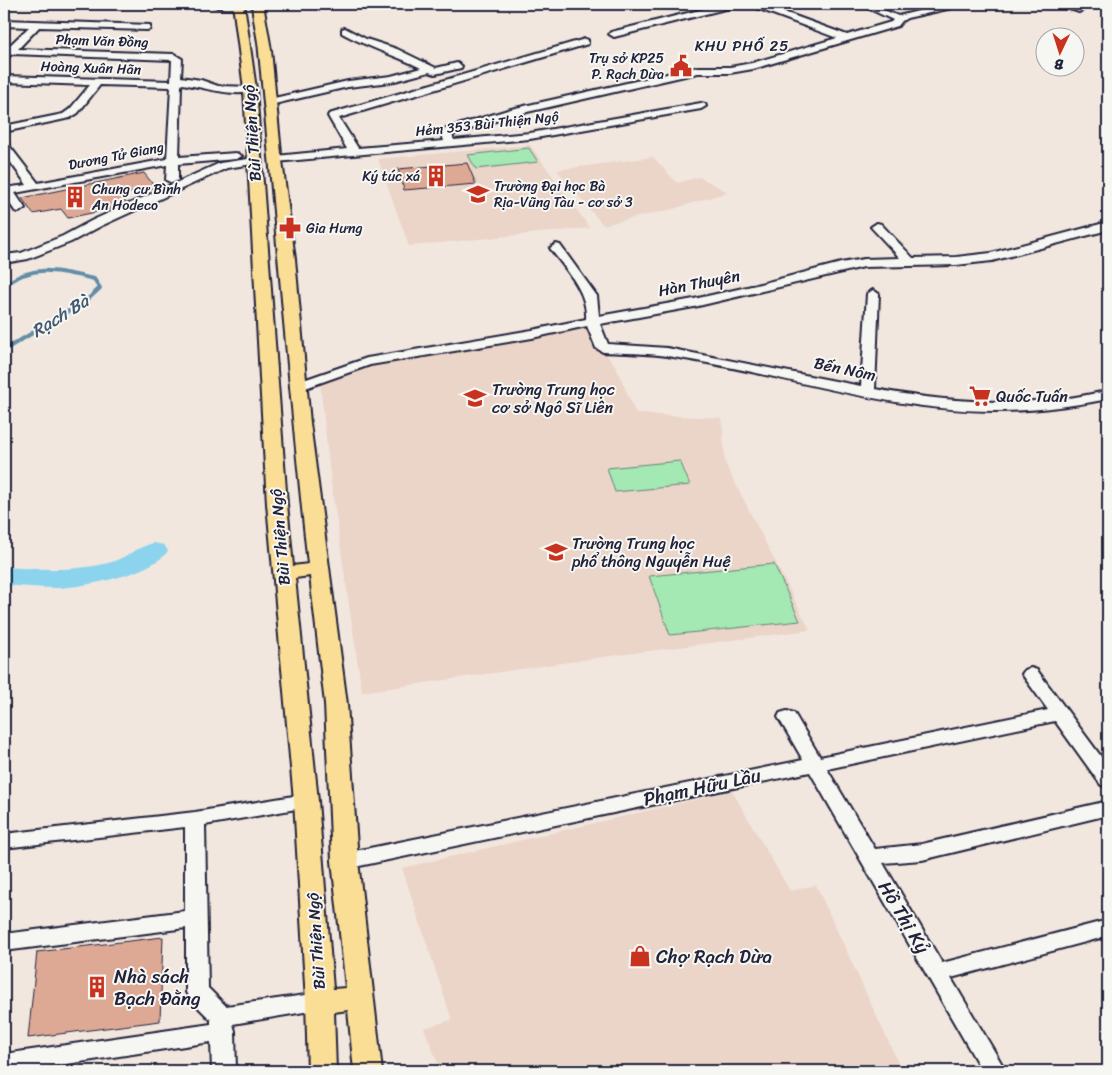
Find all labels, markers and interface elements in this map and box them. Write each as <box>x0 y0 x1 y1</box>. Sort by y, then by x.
street label: Phạm Văn Đồng <box>55 27 149 55</box>
north arrow <box>1034 28 1084 78</box>
district label: KHU PHỐ 25 <box>695 33 789 59</box>
place label: Trụ sở KP25 P. Rạch Dừa <box>589 46 664 87</box>
text: B <box>1054 52 1064 77</box>
public building icon: Trụ sở KP25 P. Rạch Dừa <box>668 53 694 79</box>
street label: Hoàng Xuân Hãn <box>40 54 142 82</box>
street label: Bùi Thiện Ngộ <box>234 83 270 182</box>
street label: Hẻm 353 Bùi Thiện Ngộ <box>414 104 561 144</box>
street label: Dương Tử Giang <box>66 135 166 177</box>
building icon: Ký túc xá <box>423 163 449 189</box>
place label: Ký túc xá <box>362 164 420 189</box>
place label: Trường Đại học Bà Rịa-Vũng Tàu - cơ sở 3 <box>494 174 633 215</box>
place label: Chung cư Bình An Hodeco <box>91 177 181 218</box>
school or university icon: Trường Đại học Bà Rịa-Vũng Tàu - cơ sở 3 <box>465 181 491 207</box>
building icon: Chung cư Bình An Hodeco <box>62 184 88 210</box>
pharmacy icon: Gia Hưng <box>277 215 303 241</box>
place label: Gia Hưng <box>306 216 363 241</box>
street label: Hàn Thuyên <box>656 261 743 305</box>
water label: Rạch Bà <box>25 285 97 346</box>
street label: Bến Nôm <box>811 348 879 390</box>
place label: Trường Trung học cơ sở Ngô Sĩ Liên <box>492 375 615 422</box>
place label: Quốc Tuấn <box>996 382 1068 411</box>
supermarket icon: Quốc Tuấn <box>967 383 993 409</box>
school or university icon: Trường Trung học cơ sở Ngô Sĩ Liên <box>462 385 488 411</box>
street label: Bùi Thiện Ngộ <box>261 487 299 587</box>
place label: Trường Trung học phổ thông Nguyễn Huệ <box>571 529 731 576</box>
school or university icon: Trường Trung học phổ thông Nguyễn Huệ <box>543 539 569 565</box>
street label: Phạm Hữu Lầu <box>640 758 764 816</box>
street label: Hồ Thị Kỷ <box>869 874 939 960</box>
street label: Bùi Thiện Ngộ <box>298 891 334 990</box>
place label: Chợ Rạch Dừa <box>656 940 773 973</box>
shop icon: Chợ Rạch Dừa <box>627 943 653 969</box>
place label: Nhà sách Bạch Đằng <box>114 960 201 1015</box>
building icon: Nhà sách Bạch Đằng <box>84 974 110 1000</box>

